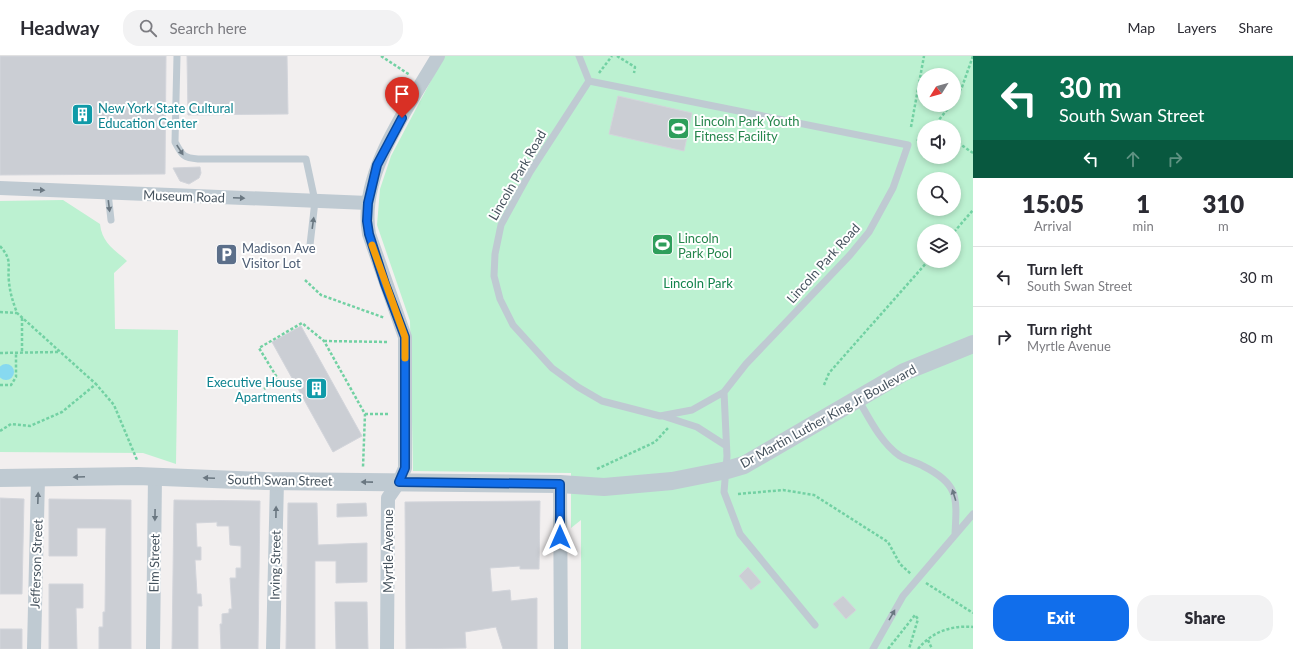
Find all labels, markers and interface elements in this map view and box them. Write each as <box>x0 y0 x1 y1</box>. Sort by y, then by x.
search box <box>123 10 403 46</box>
text: Headway <box>20 16 99 39</box>
icon: search <box>137 17 159 39</box>
text: Search here <box>169 19 247 37</box>
text: Map <box>1127 19 1155 36</box>
text: Layers <box>1177 19 1217 36</box>
text: Share <box>1239 19 1273 36</box>
north arrow <box>917 68 961 112</box>
map controls <box>917 68 961 268</box>
text: 30 m <box>1059 70 1122 104</box>
icon: left <box>993 72 1045 124</box>
pin <box>385 77 419 118</box>
icon: arrive <box>391 83 413 105</box>
place label: New York State Cultural Education Center <box>98 100 234 131</box>
building icon: New York State Cultural Education Center <box>70 102 96 128</box>
text: South Swan Street <box>1059 104 1205 126</box>
place label: Lincoln Park Youth Fitness Facility <box>694 113 800 144</box>
sports icon: Lincoln Park Youth Fitness Facility <box>666 115 692 141</box>
button: sound <box>917 120 961 164</box>
street label: Lincoln Park Road <box>485 127 549 223</box>
one-way arrow <box>176 144 184 155</box>
icon: left <box>1080 148 1102 170</box>
icon: ahead <box>1122 148 1144 170</box>
icon: right <box>1164 148 1186 170</box>
button: search <box>917 172 961 216</box>
one-way arrow <box>33 187 46 193</box>
street label: Museum Road <box>143 187 225 205</box>
text: 15:05 <box>1022 189 1084 218</box>
text: 1 <box>1136 189 1150 218</box>
text: 310 <box>1202 189 1244 218</box>
one-way arrow <box>233 195 246 201</box>
one-way arrow <box>106 200 112 212</box>
one-way arrow <box>310 217 316 229</box>
text: Arrival <box>1034 218 1072 234</box>
text: min <box>1133 218 1154 234</box>
text: m <box>1218 218 1229 234</box>
street label: Lincoln Park Road <box>783 220 863 306</box>
button: layers <box>917 224 961 268</box>
place label: Lincoln Park Pool <box>678 230 732 261</box>
sports icon: Lincoln Park Pool <box>649 232 675 258</box>
place label: Madison Ave Visitor Lot <box>242 240 316 271</box>
parking icon: Madison Ave Visitor Lot <box>214 242 240 268</box>
text: Turn left <box>1027 260 1083 278</box>
icon: left <box>993 266 1015 288</box>
text: 30 m <box>1239 268 1273 286</box>
park label: Lincoln Park <box>663 275 733 291</box>
text: South Swan Street <box>1027 278 1132 294</box>
text: Turn right <box>1027 320 1092 338</box>
icon: right <box>993 326 1015 348</box>
text: 80 m <box>1239 328 1273 346</box>
text: Myrtle Avenue <box>1027 338 1111 354</box>
street label: Dr Martin Luther King Jr Boulevard <box>737 361 919 471</box>
place label: Executive House Apartments <box>206 374 302 405</box>
building icon: Executive House Apartments <box>304 376 330 402</box>
street label: South Swan Street <box>227 471 333 489</box>
one-way arrow <box>72 474 85 480</box>
one-way arrow <box>203 475 215 482</box>
one-way arrow <box>360 479 373 485</box>
one-way arrow <box>951 489 957 501</box>
one-way arrow <box>35 491 41 504</box>
one-way arrow <box>273 505 279 518</box>
one-way arrow <box>152 509 158 522</box>
street label: Myrtle Avenue <box>380 509 396 593</box>
position arrow <box>539 516 581 558</box>
street label: Jefferson Street <box>26 518 46 609</box>
street label: Irving Street <box>266 530 284 600</box>
street label: Elm Street <box>145 533 163 593</box>
button: Exit <box>993 595 1129 641</box>
button: Share <box>1137 595 1273 641</box>
one-way arrow <box>889 609 896 621</box>

